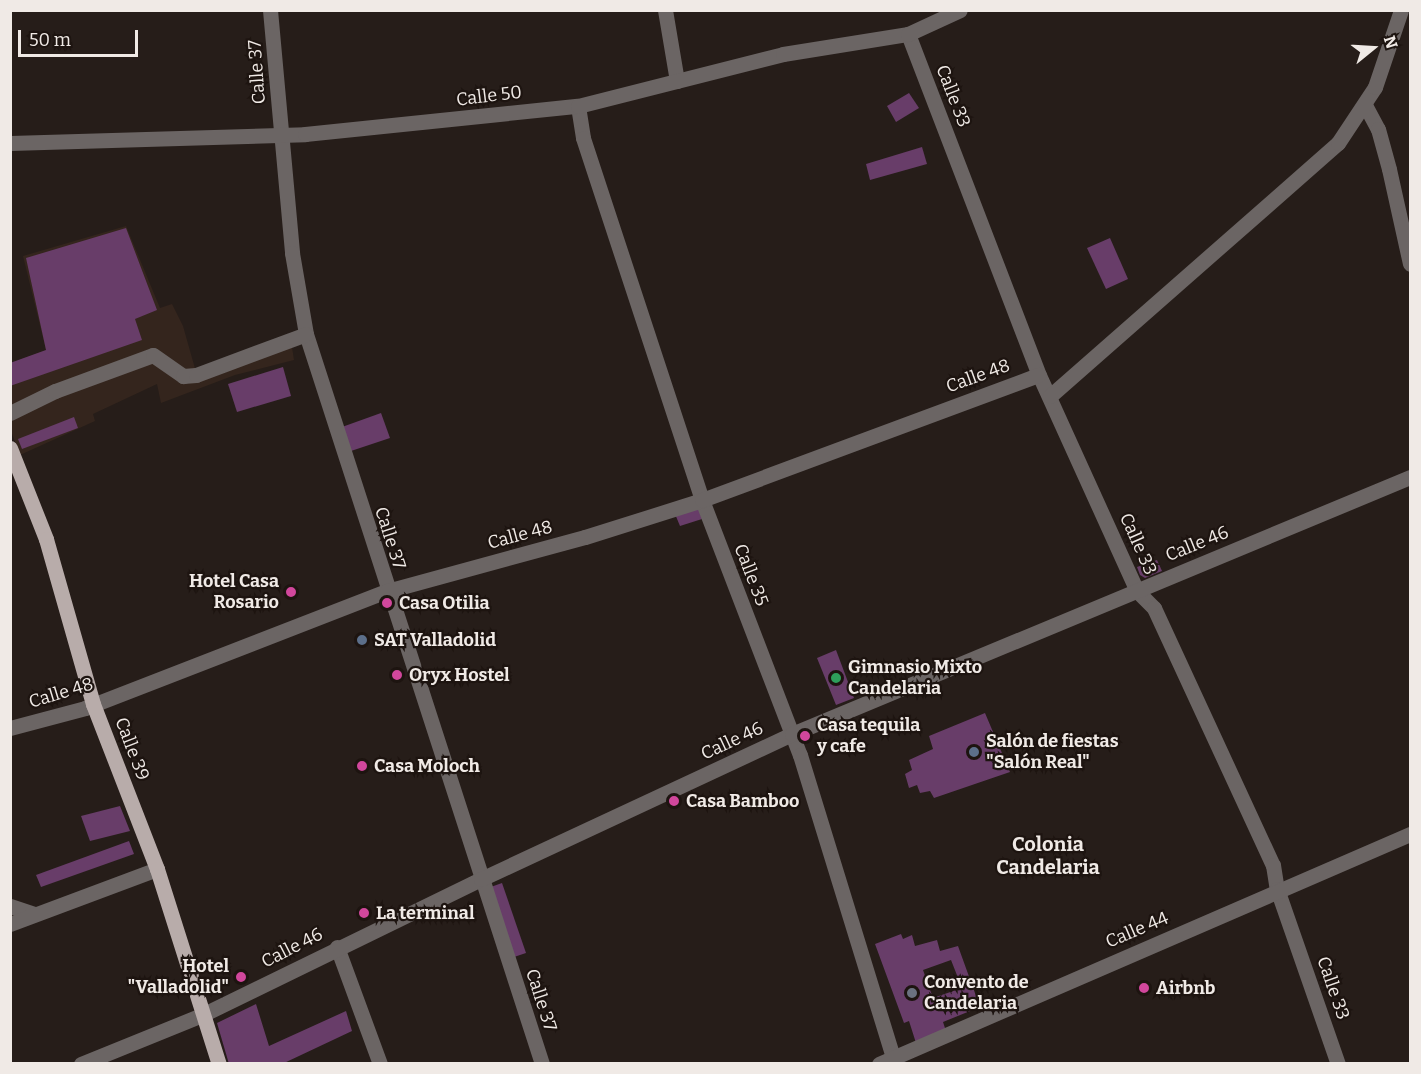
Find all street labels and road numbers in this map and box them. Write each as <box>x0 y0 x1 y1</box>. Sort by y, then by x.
street label: Calle 37 <box>244 39 270 105</box>
street label: Calle 33 <box>931 62 975 130</box>
street label: Calle 50 <box>455 81 523 111</box>
street label: Calle 48 <box>943 355 1013 397</box>
street label: Calle 37 <box>370 504 410 572</box>
street label: Calle 33 <box>1115 510 1161 578</box>
street label: Calle 48 <box>485 516 555 554</box>
street label: Calle 46 <box>1162 522 1232 566</box>
street label: Calle 35 <box>729 541 773 609</box>
street label: Calle 48 <box>26 673 96 713</box>
street label: Calle 39 <box>110 714 154 784</box>
street label: Calle 46 <box>698 717 766 765</box>
street label: Calle 44 <box>1102 907 1172 953</box>
street label: Calle 46 <box>258 923 326 973</box>
street label: Calle 33 <box>1312 954 1354 1022</box>
street label: Calle 37 <box>521 966 561 1034</box>

